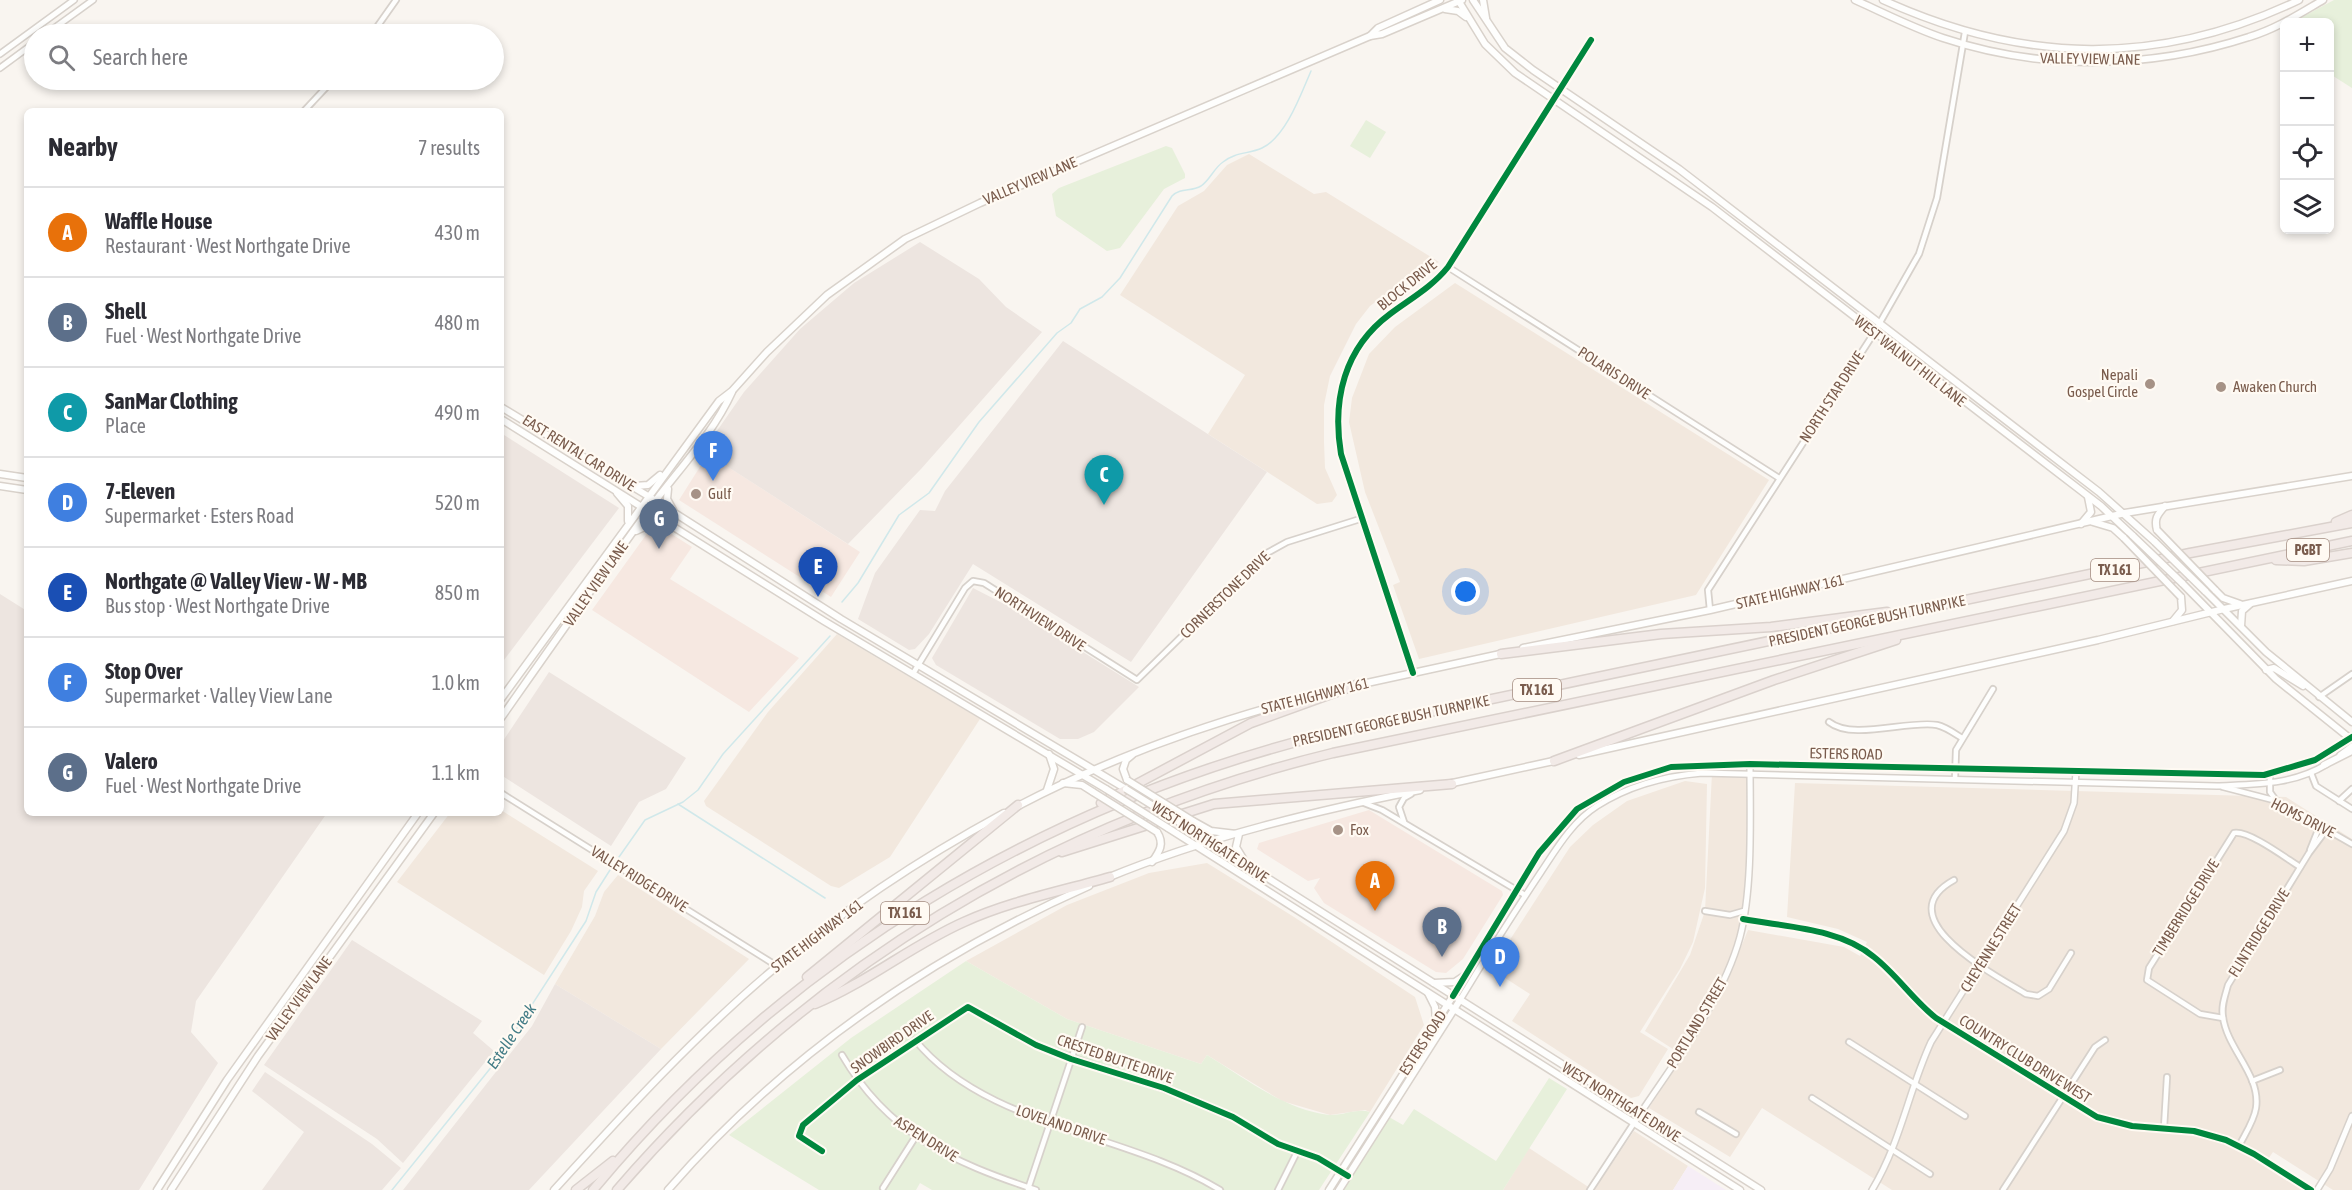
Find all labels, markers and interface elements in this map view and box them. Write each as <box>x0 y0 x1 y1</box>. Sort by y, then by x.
map controls <box>2280 18 2334 234</box>
button: + <box>2280 18 2334 72</box>
search box <box>24 24 504 90</box>
icon: search <box>45 41 78 74</box>
text: Search here <box>93 44 188 70</box>
street label: VALLEY VIEW LANE <box>2040 49 2141 68</box>
button: − <box>2280 72 2334 126</box>
button: locate <box>2280 126 2334 180</box>
text: Nearby <box>48 132 118 162</box>
text: 7 results <box>418 136 480 159</box>
street label: VALLEY VIEW LANE <box>980 153 1080 208</box>
button: layers <box>2280 180 2334 234</box>
text: Waffle House <box>105 208 213 234</box>
text: A <box>63 221 72 244</box>
text: 430 m <box>435 221 480 244</box>
text: Restaurant · West Northgate Drive <box>105 234 350 257</box>
street label: BLOCK DRIVE <box>1374 255 1440 314</box>
text: Shell <box>105 298 147 324</box>
text: B <box>63 311 72 334</box>
text: 480 m <box>435 311 480 334</box>
street label: WEST WALNUT HILL LANE <box>1851 312 1970 410</box>
text: Fuel · West Northgate Drive <box>105 324 301 347</box>
street label: POLARIS DRIVE <box>1575 343 1654 402</box>
street label: NORTH STAR DRIVE <box>1796 348 1868 445</box>
place label: Nepali Gospel Circle <box>2067 366 2138 400</box>
marker: Nepali Gospel Circle <box>2143 377 2157 391</box>
place label: Awaken Church <box>2233 378 2317 395</box>
marker: Awaken Church <box>2214 380 2228 394</box>
text: SanMar Clothing <box>105 388 238 414</box>
text: C <box>63 401 72 424</box>
text: 490 m <box>435 401 480 424</box>
street label: EAST RENTAL CAR DRIVE <box>520 411 639 494</box>
text: Place <box>105 414 146 437</box>
pin: F <box>694 432 732 481</box>
pin: C <box>1084 456 1124 505</box>
text: 7-Eleven <box>105 478 175 504</box>
place label: Gulf <box>708 485 731 502</box>
marker: Gulf <box>689 487 703 501</box>
text: D <box>62 491 73 514</box>
text: 520 m <box>435 491 480 514</box>
pin: G <box>640 500 678 549</box>
text: Supermarket · Esters Road <box>105 504 294 527</box>
street label: VALLEY VIEW LANE <box>560 537 632 630</box>
road number: PGBT <box>2287 539 2329 561</box>
street label: CORNERSTONE DRIVE <box>1176 547 1273 642</box>
pin: E <box>798 548 838 597</box>
road number: TX 161 <box>2091 559 2139 581</box>
text: Northgate @ Valley View - W - MB <box>105 568 367 594</box>
street label: STATE HIGHWAY 161 <box>1734 571 1846 612</box>
your location <box>1451 577 1480 606</box>
text: E <box>63 581 72 604</box>
text: 850 m <box>435 581 480 604</box>
street label: NORTHVIEW DRIVE <box>992 583 1089 654</box>
street label: PRESIDENT GEORGE BUSH TURNPIKE <box>1767 591 1967 650</box>
text: Bus stop · West Northgate Drive <box>105 594 330 617</box>
text: Stop Over <box>105 658 182 684</box>
text: F <box>63 671 72 694</box>
text: 1.0 km <box>432 671 480 694</box>
street label: STATE HIGHWAY 161 <box>1259 674 1370 717</box>
road number: TX 161 <box>1513 679 1561 701</box>
text: Supermarket · Valley View Lane <box>105 684 333 707</box>
street label: PRESIDENT GEORGE BUSH TURNPIKE <box>1291 691 1491 750</box>
street label: ESTERS ROAD <box>1809 744 1883 763</box>
text: Valero <box>105 748 158 774</box>
text: G <box>62 761 73 784</box>
text: 1.1 km <box>432 761 480 784</box>
text: Fuel · West Northgate Drive <box>105 774 301 797</box>
street label: HOMS DRIVE <box>2268 794 2339 841</box>
street label: WEST NORTHGATE DRIVE <box>1149 797 1272 886</box>
place label: Fox <box>1350 821 1369 838</box>
marker: Fox <box>1331 823 1345 837</box>
street label: VALLEY RIDGE DRIVE <box>588 842 691 915</box>
street label: TIMBERRIDGE DRIVE <box>2149 856 2223 959</box>
pin: A <box>1356 862 1394 911</box>
street label: FLINTRIDGE DRIVE <box>2225 885 2293 980</box>
street label: STATE HIGHWAY 161 <box>768 896 866 976</box>
street label: CHEYENNE STREET <box>1957 900 2025 995</box>
road number: TX 161 <box>881 902 929 924</box>
pin: B <box>1422 908 1462 957</box>
pin: D <box>1480 938 1520 987</box>
street label: VALLEY VIEW LANE <box>262 953 335 1044</box>
street label: PORTLAND STREET <box>1663 974 1730 1071</box>
water label: Estelle Creek <box>483 999 540 1072</box>
street label: SNOWBIRD DRIVE <box>847 1006 937 1076</box>
street label: ESTERS ROAD <box>1395 1007 1450 1078</box>
street label: COUNTRY CLUB DRIVE WEST <box>1956 1011 2094 1106</box>
street label: CRESTED BUTTE DRIVE <box>1055 1031 1176 1087</box>
street label: WEST NORTHGATE DRIVE <box>1559 1058 1684 1145</box>
street label: LOVELAND DRIVE <box>1014 1101 1109 1148</box>
street label: ASPEN DRIVE <box>891 1112 962 1165</box>

